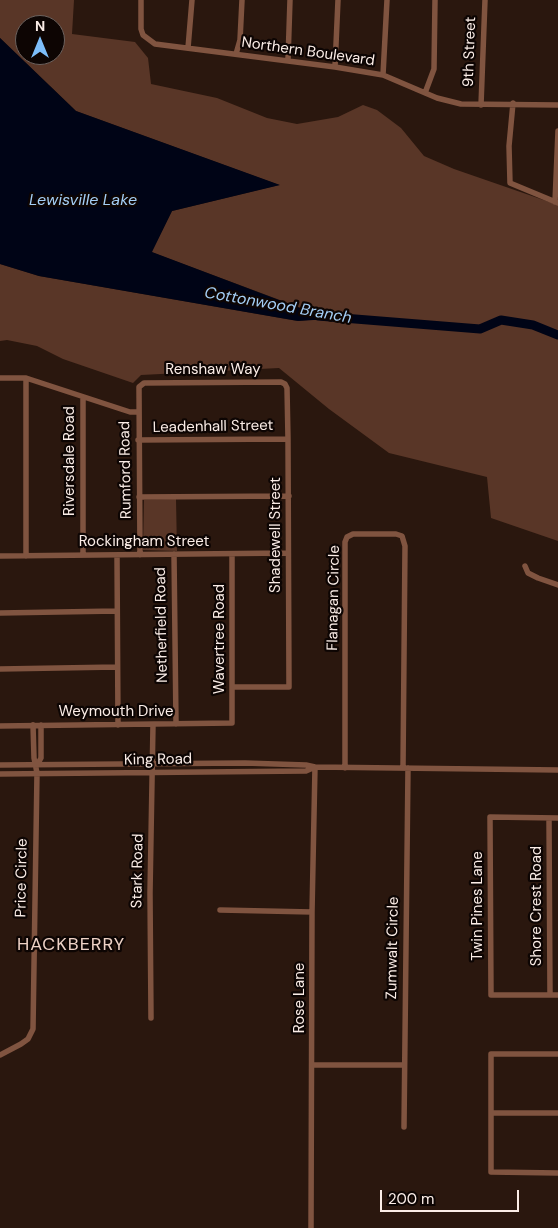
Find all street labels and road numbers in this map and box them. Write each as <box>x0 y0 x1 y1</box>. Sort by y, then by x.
street label: 9th Street <box>460 16 480 88</box>
street label: Northern Boulevard <box>240 34 376 70</box>
street label: Renshaw Way <box>165 361 261 379</box>
street label: Riversdale Road <box>61 406 79 516</box>
street label: Leadenhall Street <box>152 417 274 437</box>
street label: Rumford Road <box>116 421 136 519</box>
street label: Shadewell Street <box>267 477 285 593</box>
street label: Rockingham Street <box>79 533 209 551</box>
street label: Flanagan Circle <box>324 545 344 651</box>
street label: Netherfield Road <box>152 567 172 683</box>
street label: Wavertree Road <box>211 584 229 694</box>
street label: Weymouth Drive <box>58 703 174 721</box>
street label: King Road <box>124 750 192 770</box>
street label: Stark Road <box>128 833 148 909</box>
street label: Price Circle <box>12 838 32 918</box>
street label: Shore Crest Road <box>528 846 546 966</box>
street label: Twin Pines Lane <box>469 851 487 961</box>
street label: Zumwalt Circle <box>383 897 403 999</box>
street label: Rose Lane <box>291 963 309 1033</box>

